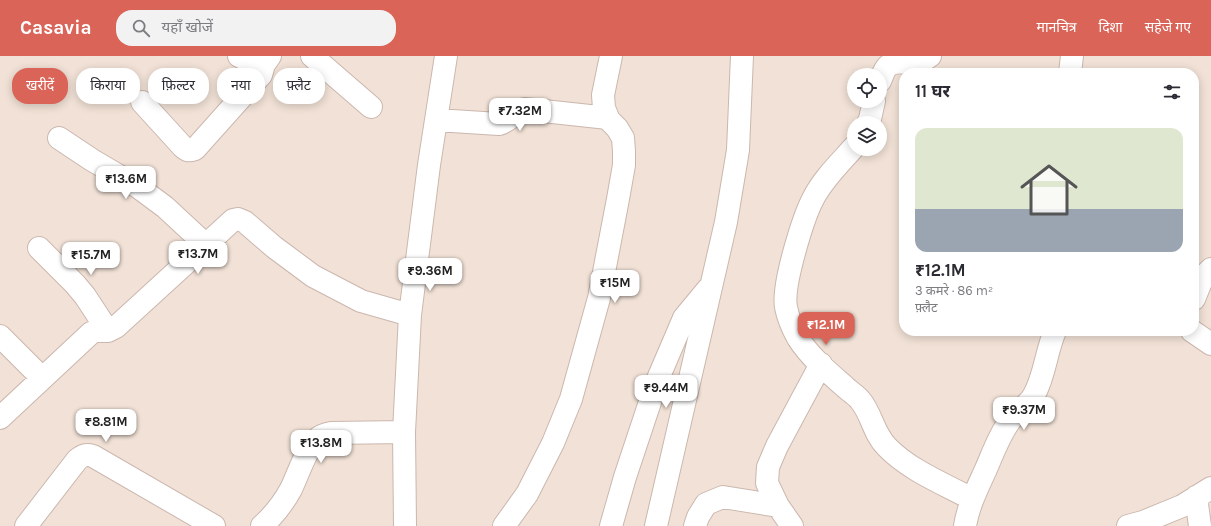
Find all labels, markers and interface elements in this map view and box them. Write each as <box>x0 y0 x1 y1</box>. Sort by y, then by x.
search box <box>116 10 396 46</box>
text: Casavia <box>20 17 92 39</box>
icon: search <box>130 17 152 39</box>
text: यहाँ खोजें <box>162 18 213 36</box>
text: मानचित्र <box>1037 19 1077 36</box>
text: दिशा <box>1099 19 1123 36</box>
text: सहेजे गए <box>1145 19 1191 36</box>
chip: खरीदें <box>12 68 68 104</box>
chip: किराया <box>76 68 140 104</box>
chip: फ़िल्टर <box>148 68 209 104</box>
chip: नया <box>217 68 265 104</box>
chip: फ़्लैट <box>273 68 325 104</box>
map controls <box>847 68 887 156</box>
button: locate <box>847 68 887 108</box>
text: 11 घर <box>915 81 950 101</box>
icon: filters <box>1161 81 1183 103</box>
pin: ₹7.32M <box>487 98 553 132</box>
text: ₹7.32M <box>498 103 542 118</box>
button: layers <box>847 116 887 156</box>
icon: home <box>1013 154 1085 226</box>
pin: ₹13.6M <box>93 166 159 200</box>
text: ₹13.6M <box>105 171 147 186</box>
pin: ₹13.7M <box>165 241 231 275</box>
pin: ₹15.7M <box>58 242 124 276</box>
text: ₹13.7M <box>178 246 218 261</box>
text: ₹15.7M <box>71 247 111 262</box>
pin: ₹9.36M <box>397 258 463 292</box>
text: ₹12.1M <box>915 260 966 280</box>
text: ₹9.36M <box>407 263 453 278</box>
pin: ₹15M <box>591 270 639 304</box>
text: ₹15M <box>599 275 631 290</box>
text: 3 कमरे · 86 m² <box>915 283 993 298</box>
text: फ़्लैट <box>915 300 938 315</box>
pin: ₹12.1M <box>793 312 859 346</box>
text: ₹12.1M <box>807 317 845 332</box>
pin: ₹9.44M <box>633 375 699 409</box>
text: ₹9.44M <box>644 380 689 395</box>
pin: ₹9.37M <box>991 397 1057 431</box>
text: ₹9.37M <box>1002 402 1046 417</box>
pin: ₹8.81M <box>73 409 139 443</box>
text: ₹8.81M <box>84 414 128 429</box>
pin: ₹13.8M <box>288 430 354 464</box>
text: ₹13.8M <box>300 435 342 450</box>

